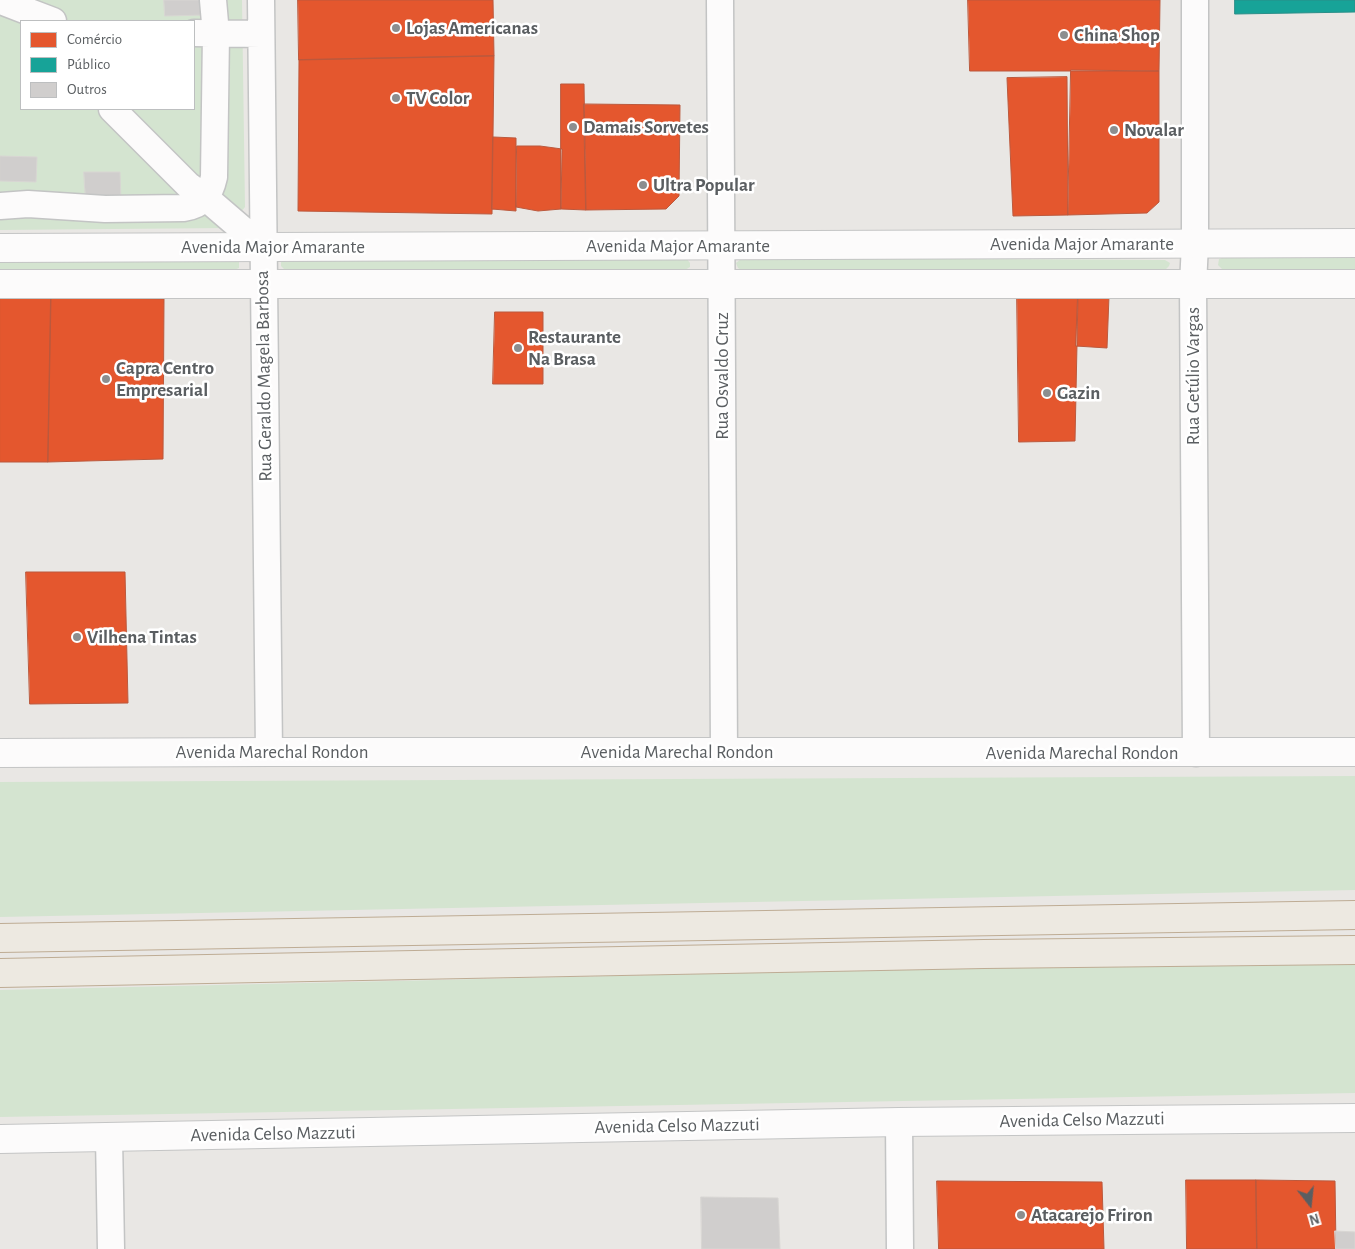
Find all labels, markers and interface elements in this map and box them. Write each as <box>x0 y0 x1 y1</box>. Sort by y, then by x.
place label: Lojas Americanas <box>406 17 538 39</box>
legend <box>20 20 195 110</box>
marker: Lojas Americanas <box>390 22 402 34</box>
place label: China Shop <box>1074 24 1160 46</box>
marker: China Shop <box>1058 29 1070 41</box>
text: Comércio <box>67 32 122 47</box>
text: Público <box>67 57 110 72</box>
text: Outros <box>67 82 107 97</box>
place label: TV Color <box>406 87 469 109</box>
marker: TV Color <box>390 92 402 104</box>
place label: Damais Sorvetes <box>583 116 709 138</box>
place label: Novalar <box>1124 119 1184 141</box>
marker: Damais Sorvetes <box>567 121 579 133</box>
marker: Novalar <box>1108 124 1120 136</box>
place label: Ultra Popular <box>653 174 755 196</box>
marker: Ultra Popular <box>637 179 649 191</box>
street label: Avenida Major Amarante <box>990 233 1174 255</box>
street label: Avenida Major Amarante <box>586 235 770 257</box>
street label: Avenida Major Amarante <box>181 236 365 258</box>
street label: Rua Geraldo Magela Barbosa <box>251 270 277 482</box>
street label: Rua Getúlio Vargas <box>1182 307 1204 445</box>
street label: Rua Osvaldo Cruz <box>711 312 733 440</box>
place label: Restaurante Na Brasa <box>528 326 621 370</box>
marker: Restaurante Na Brasa <box>512 342 524 354</box>
place label: Capra Centro Empresarial <box>116 357 214 401</box>
marker: Capra Centro Empresarial <box>100 373 112 385</box>
place label: Gazin <box>1057 382 1100 404</box>
marker: Gazin <box>1041 387 1053 399</box>
place label: Vilhena Tintas <box>87 626 197 648</box>
marker: Vilhena Tintas <box>71 631 83 643</box>
street label: Avenida Marechal Rondon <box>176 741 368 763</box>
street label: Avenida Marechal Rondon <box>581 741 773 763</box>
street label: Avenida Marechal Rondon <box>986 742 1178 764</box>
street label: Avenida Celso Mazzuti <box>999 1107 1165 1133</box>
street label: Avenida Celso Mazzuti <box>594 1113 760 1139</box>
street label: Avenida Celso Mazzuti <box>190 1121 356 1147</box>
north arrow <box>1285 1179 1335 1229</box>
place label: Atacarejo Friron <box>1031 1204 1153 1226</box>
marker: Atacarejo Friron <box>1015 1209 1027 1221</box>
text: N <box>1308 1210 1321 1226</box>

